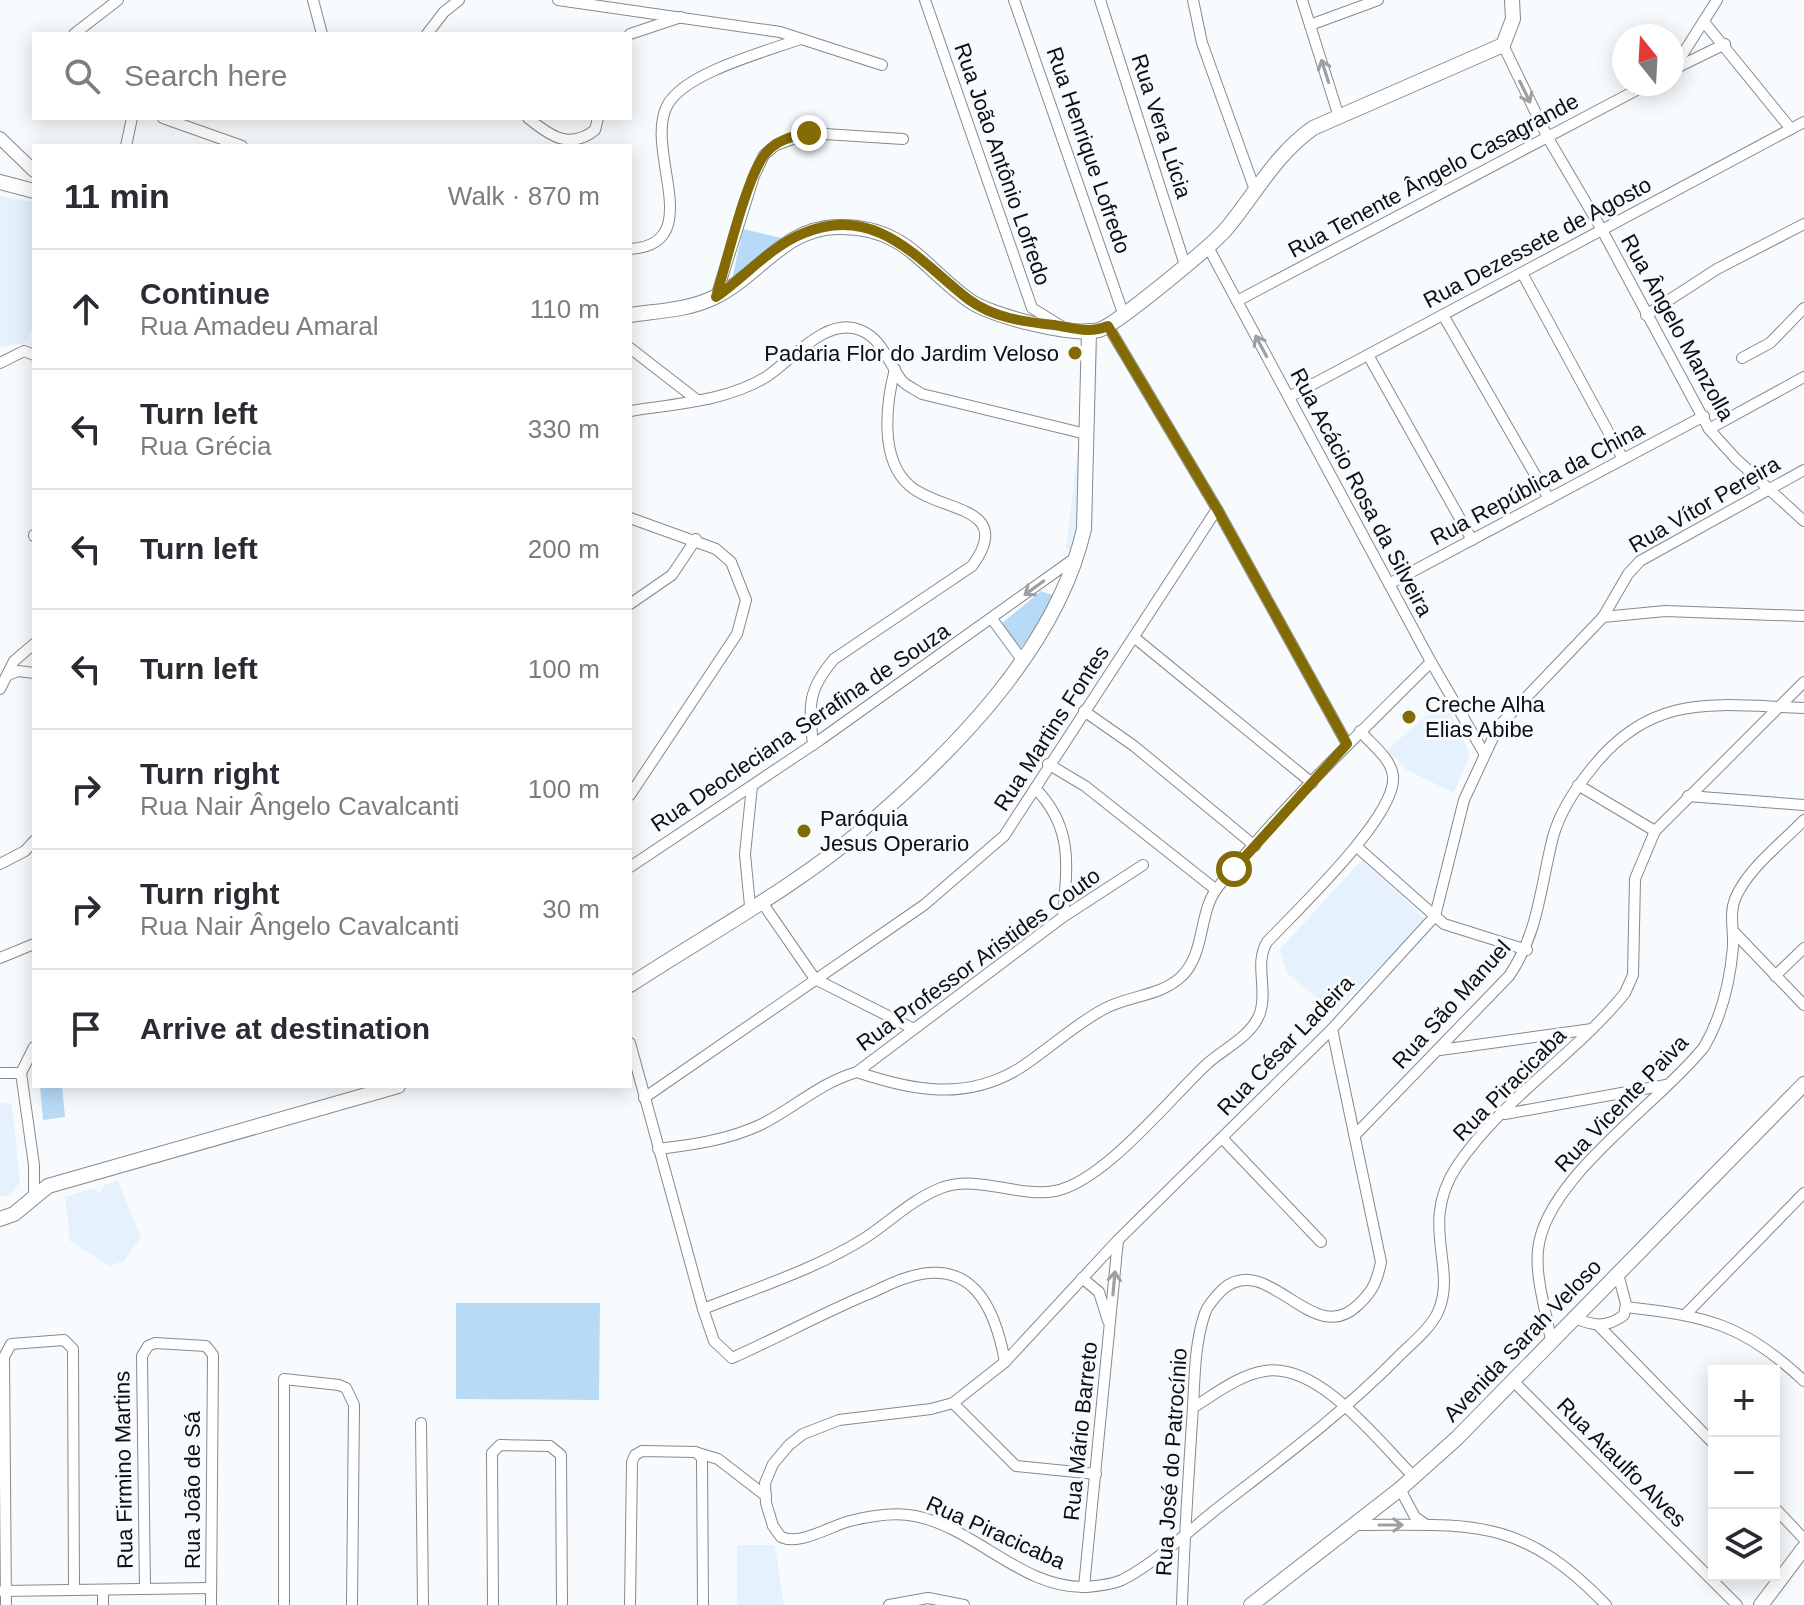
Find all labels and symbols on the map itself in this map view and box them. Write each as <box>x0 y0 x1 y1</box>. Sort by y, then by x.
north arrow <box>1612 24 1684 96</box>
street label: Rua João Antônio Lofredo <box>949 40 1056 289</box>
street label: Rua Henrique Lofredo <box>1041 44 1136 257</box>
street label: Rua Vera Lúcia <box>1126 51 1197 202</box>
one-way arrow <box>1317 58 1332 84</box>
one-way arrow <box>1518 80 1533 104</box>
street label: Rua Tenente Ângelo Casagrande <box>1284 88 1583 263</box>
route end <box>791 115 827 151</box>
street label: Rua Dezessete de Agosto <box>1419 172 1655 313</box>
street label: Rua Ângelo Manzolla <box>1616 230 1740 425</box>
one-way arrow <box>1253 335 1269 359</box>
place label: Padaria Flor do Jardim Veloso <box>764 341 1059 366</box>
marker: Padaria Flor do Jardim Veloso <box>1066 344 1084 362</box>
street label: Rua Acácio Rosa da Silveira <box>1285 364 1438 621</box>
street label: Rua República da China <box>1426 416 1649 550</box>
street label: Rua Vítor Pereira <box>1624 451 1785 558</box>
one-way arrow <box>1024 579 1045 596</box>
street label: Rua Deocleciana Serafina de Souza <box>646 617 955 837</box>
street label: Rua Martins Fontes <box>989 641 1114 816</box>
place label: Creche Alha Elias Abibe <box>1425 692 1546 742</box>
marker: Creche Alha Elias Abibe <box>1400 708 1418 726</box>
place label: Paróquia Jesus Operario <box>820 806 969 856</box>
marker: Paróquia Jesus Operario <box>795 822 813 840</box>
route start <box>1216 851 1252 887</box>
street label: Rua Professor Aristides Couto <box>852 863 1105 1056</box>
street label: Rua São Manuel <box>1387 935 1515 1074</box>
street label: Rua César Ladeira <box>1212 970 1359 1120</box>
street label: Rua Piracicaba <box>1448 1022 1571 1146</box>
street label: Rua Vicente Paiva <box>1550 1029 1694 1177</box>
street label: Avenida Sarah Veloso <box>1438 1254 1606 1427</box>
one-way arrow <box>1107 1270 1122 1297</box>
street label: Rua Mário Barreto <box>1059 1340 1102 1522</box>
street label: Rua José do Patrocínio <box>1151 1347 1192 1577</box>
street label: Rua Firmino Martins <box>109 1371 138 1569</box>
street label: Rua Ataulfo Alves <box>1552 1393 1691 1532</box>
street label: Rua João de Sá <box>180 1410 205 1569</box>
street label: Rua Piracicaba <box>923 1491 1070 1575</box>
one-way arrow <box>1377 1517 1404 1533</box>

